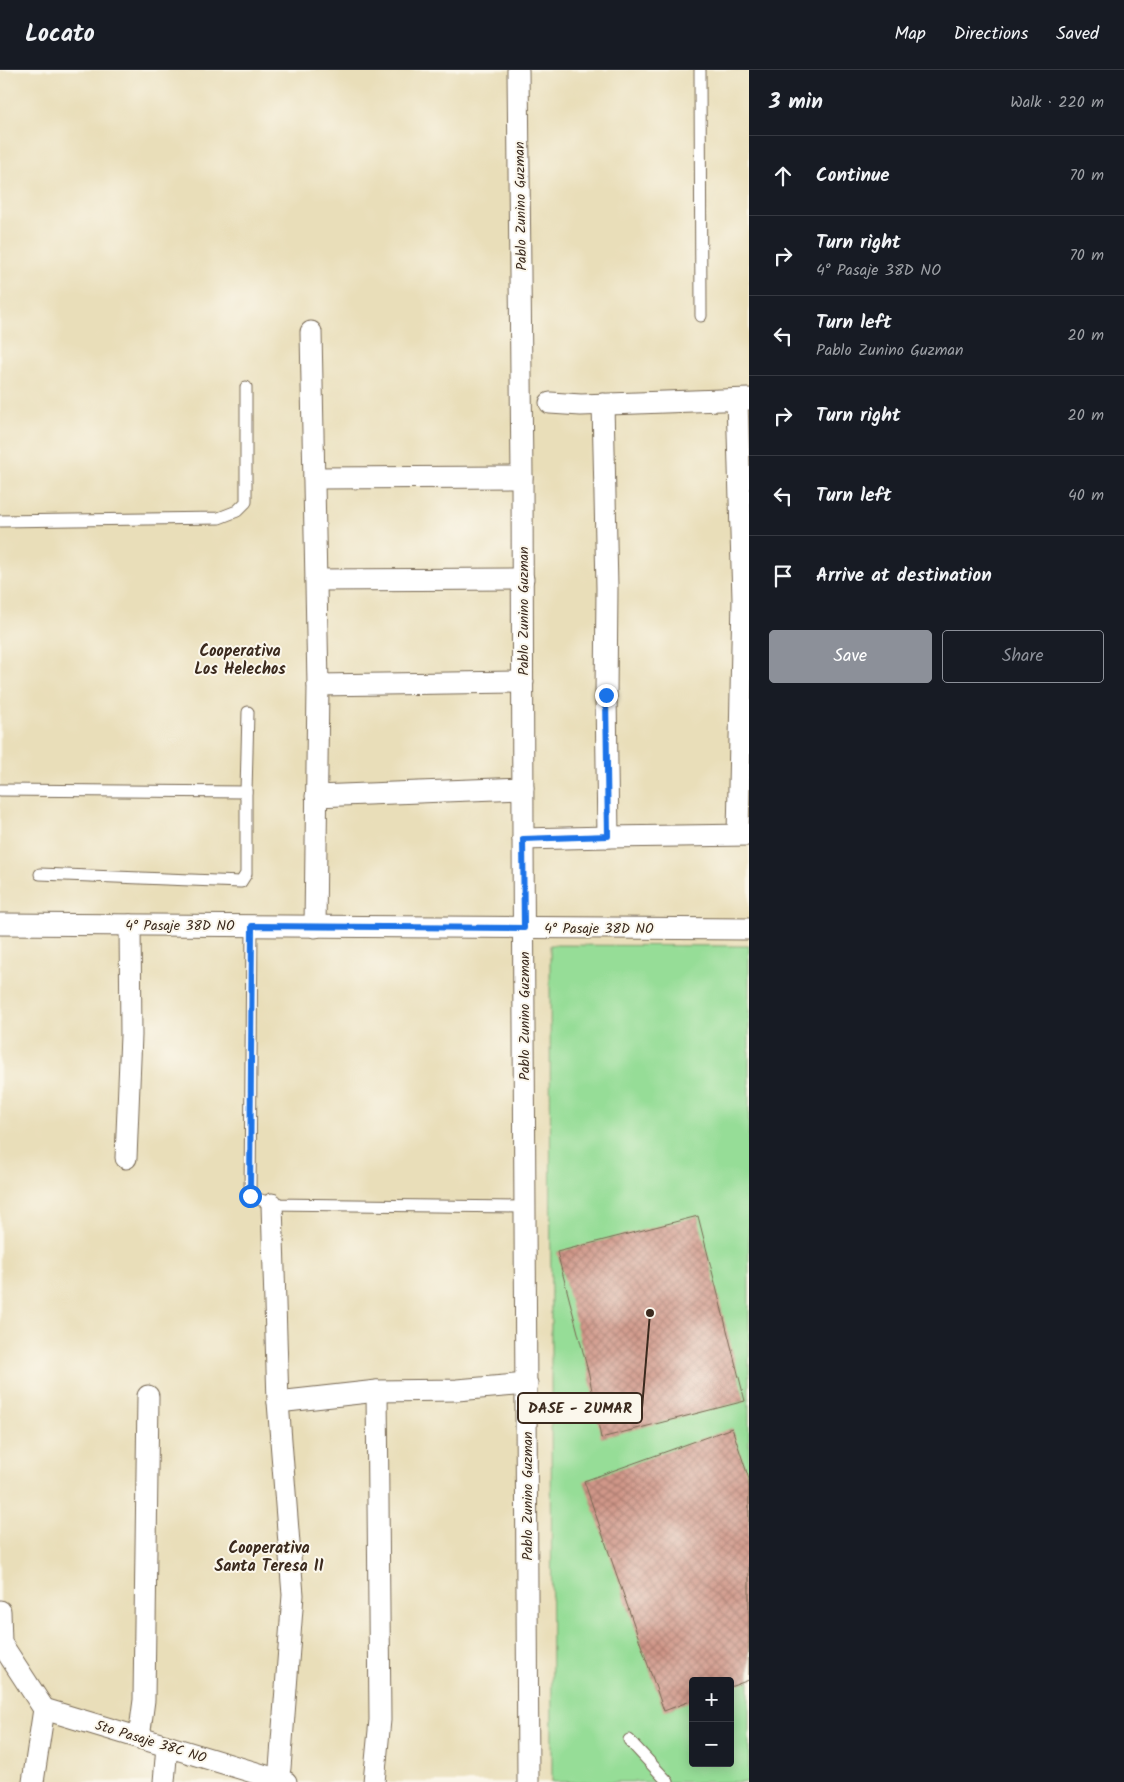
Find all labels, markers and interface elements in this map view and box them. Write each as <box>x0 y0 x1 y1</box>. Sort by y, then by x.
text: Locato <box>25 15 95 54</box>
text: Map <box>894 20 926 49</box>
text: Directions <box>954 20 1028 49</box>
text: Saved <box>1056 20 1099 49</box>
text: 3 min <box>769 86 823 119</box>
text: Walk · 220 m <box>1010 90 1104 115</box>
street label: Pablo Zunino Guzman <box>509 141 533 271</box>
text: Continue <box>816 161 889 191</box>
icon: ahead <box>769 162 797 190</box>
text: 70 m <box>1069 163 1104 188</box>
text: Turn right <box>816 228 901 258</box>
icon: right <box>769 242 797 270</box>
text: 70 m <box>1069 243 1104 268</box>
text: 4° Pasaje 38D NO <box>816 258 941 283</box>
text: Turn left <box>816 308 891 338</box>
icon: left <box>769 322 797 350</box>
text: 20 m <box>1068 323 1104 348</box>
text: Pablo Zunino Guzman <box>816 338 964 363</box>
text: Turn right <box>816 401 901 431</box>
icon: right <box>769 402 797 430</box>
text: 20 m <box>1068 403 1104 428</box>
text: Turn left <box>816 481 891 511</box>
icon: left <box>769 482 797 510</box>
text: 40 m <box>1068 483 1104 508</box>
street label: Pablo Zunino Guzman <box>513 546 535 676</box>
text: Arrive at destination <box>816 561 992 591</box>
icon: arrive <box>769 562 797 590</box>
button: Save <box>769 630 932 683</box>
button: Share <box>942 630 1104 683</box>
district label: Cooperativa Los Helechos <box>194 639 286 682</box>
route end <box>595 684 618 707</box>
street label: 4° Pasaje 38D NO <box>125 915 235 937</box>
street label: 4° Pasaje 38D NO <box>544 918 654 940</box>
street label: Pablo Zunino Guzman <box>514 951 536 1081</box>
route start <box>239 1185 262 1208</box>
callout: DASE - ZUMAR <box>518 1393 642 1423</box>
text: DASE - ZUMAR <box>528 1397 632 1421</box>
street label: Pablo Zunino Guzman <box>517 1431 539 1561</box>
district label: Cooperativa Santa Teresa II <box>214 1536 324 1579</box>
map controls <box>689 1677 734 1767</box>
button: + <box>689 1677 734 1722</box>
street label: 5to Pasaje 38C NO <box>92 1715 210 1769</box>
button: − <box>689 1722 734 1767</box>

